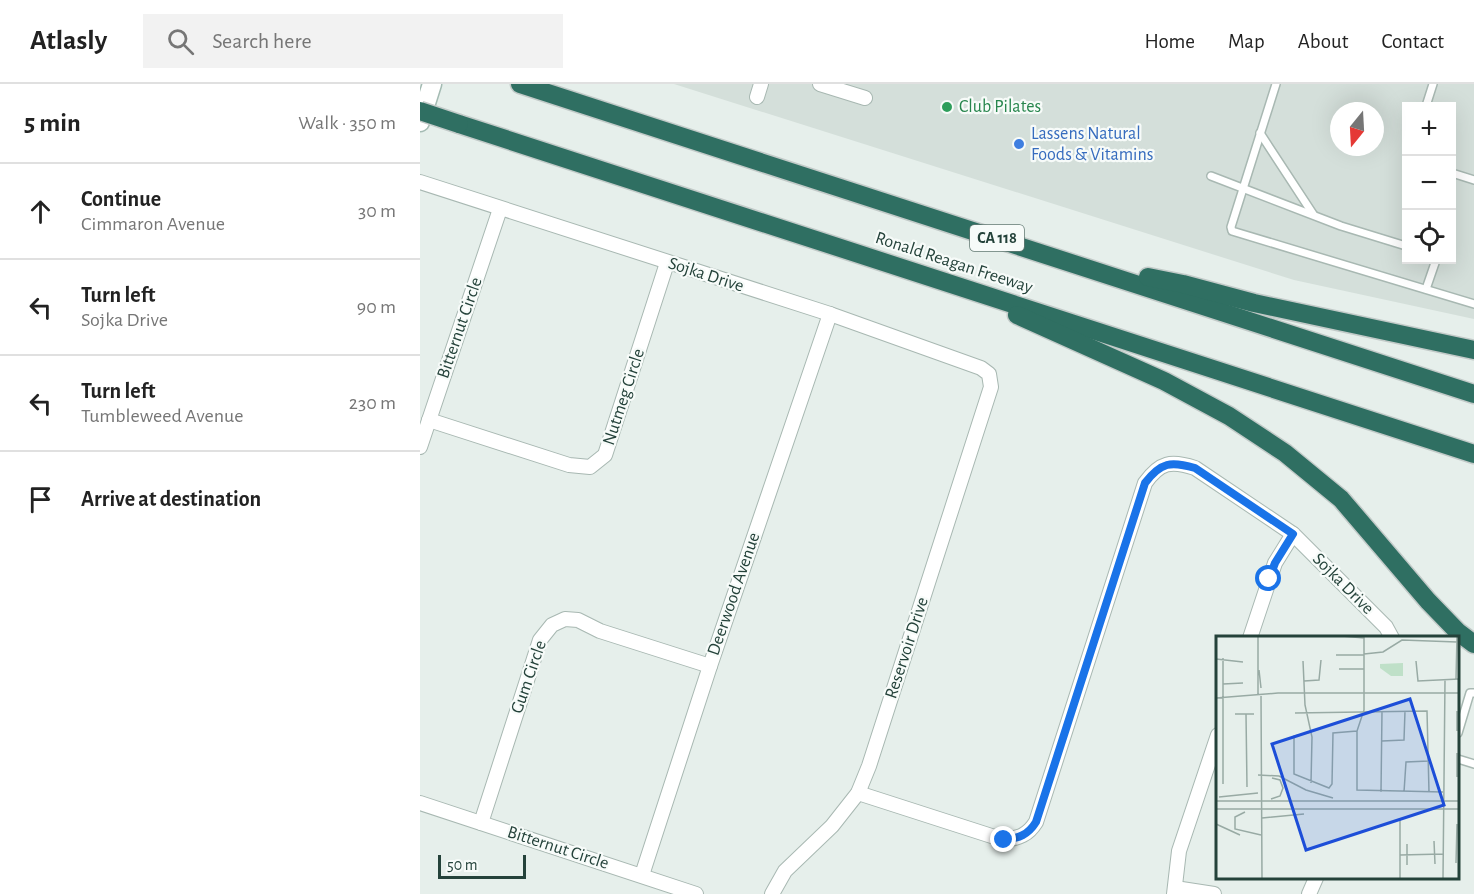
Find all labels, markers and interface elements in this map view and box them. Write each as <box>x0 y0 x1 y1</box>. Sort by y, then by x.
search box <box>143 14 563 68</box>
icon: search <box>164 25 197 58</box>
text: Atlasly <box>30 27 107 55</box>
text: Search here <box>212 30 312 52</box>
text: Home <box>1144 31 1195 52</box>
text: Map <box>1228 31 1265 52</box>
text: About <box>1298 31 1348 52</box>
text: Contact <box>1381 31 1444 52</box>
place label: Club Pilates <box>959 98 1041 116</box>
marker: Club Pilates <box>940 100 954 114</box>
north arrow <box>1330 102 1384 156</box>
map controls <box>1402 102 1456 264</box>
button: + <box>1402 102 1456 156</box>
text: 5 min <box>24 110 81 136</box>
text: Walk · 350 m <box>298 113 396 133</box>
place label: Lassens Natural Foods & Vitamins <box>1031 125 1153 164</box>
marker: Lassens Natural Foods & Vitamins <box>1012 137 1026 151</box>
button: − <box>1402 156 1456 210</box>
text: Continue <box>81 188 161 210</box>
icon: ahead <box>24 195 57 228</box>
text: 30 m <box>358 201 396 221</box>
button: locate <box>1402 210 1456 264</box>
text: Cimmaron Avenue <box>81 214 225 234</box>
road number: CA 118 <box>970 225 1024 251</box>
street label: Ronald Reagan Freeway <box>873 229 1035 297</box>
street label: Sojka Drive <box>666 254 746 296</box>
street label: Bitternut Circle <box>434 275 486 381</box>
text: Turn left <box>81 284 155 306</box>
icon: left <box>24 291 57 324</box>
text: 90 m <box>357 297 396 317</box>
text: Sojka Drive <box>81 310 168 330</box>
street label: Nutmeg Circle <box>600 346 648 448</box>
text: Turn left <box>81 380 155 402</box>
icon: left <box>24 387 57 420</box>
text: 230 m <box>349 393 396 413</box>
text: Tumbleweed Avenue <box>81 406 243 426</box>
icon: arrive <box>24 483 57 516</box>
text: Arrive at destination <box>81 488 261 510</box>
street label: Deerwood Avenue <box>705 530 763 658</box>
street label: Sojka Drive <box>1309 550 1377 618</box>
route start <box>1255 565 1281 591</box>
street label: Reservoir Drive <box>882 595 932 701</box>
inset map <box>1216 636 1459 879</box>
street label: Gum Circle <box>508 638 550 716</box>
street label: Bitternut Circle <box>505 823 611 873</box>
route end <box>990 826 1016 852</box>
scale bar <box>438 852 526 880</box>
text: 50 m <box>447 857 478 873</box>

